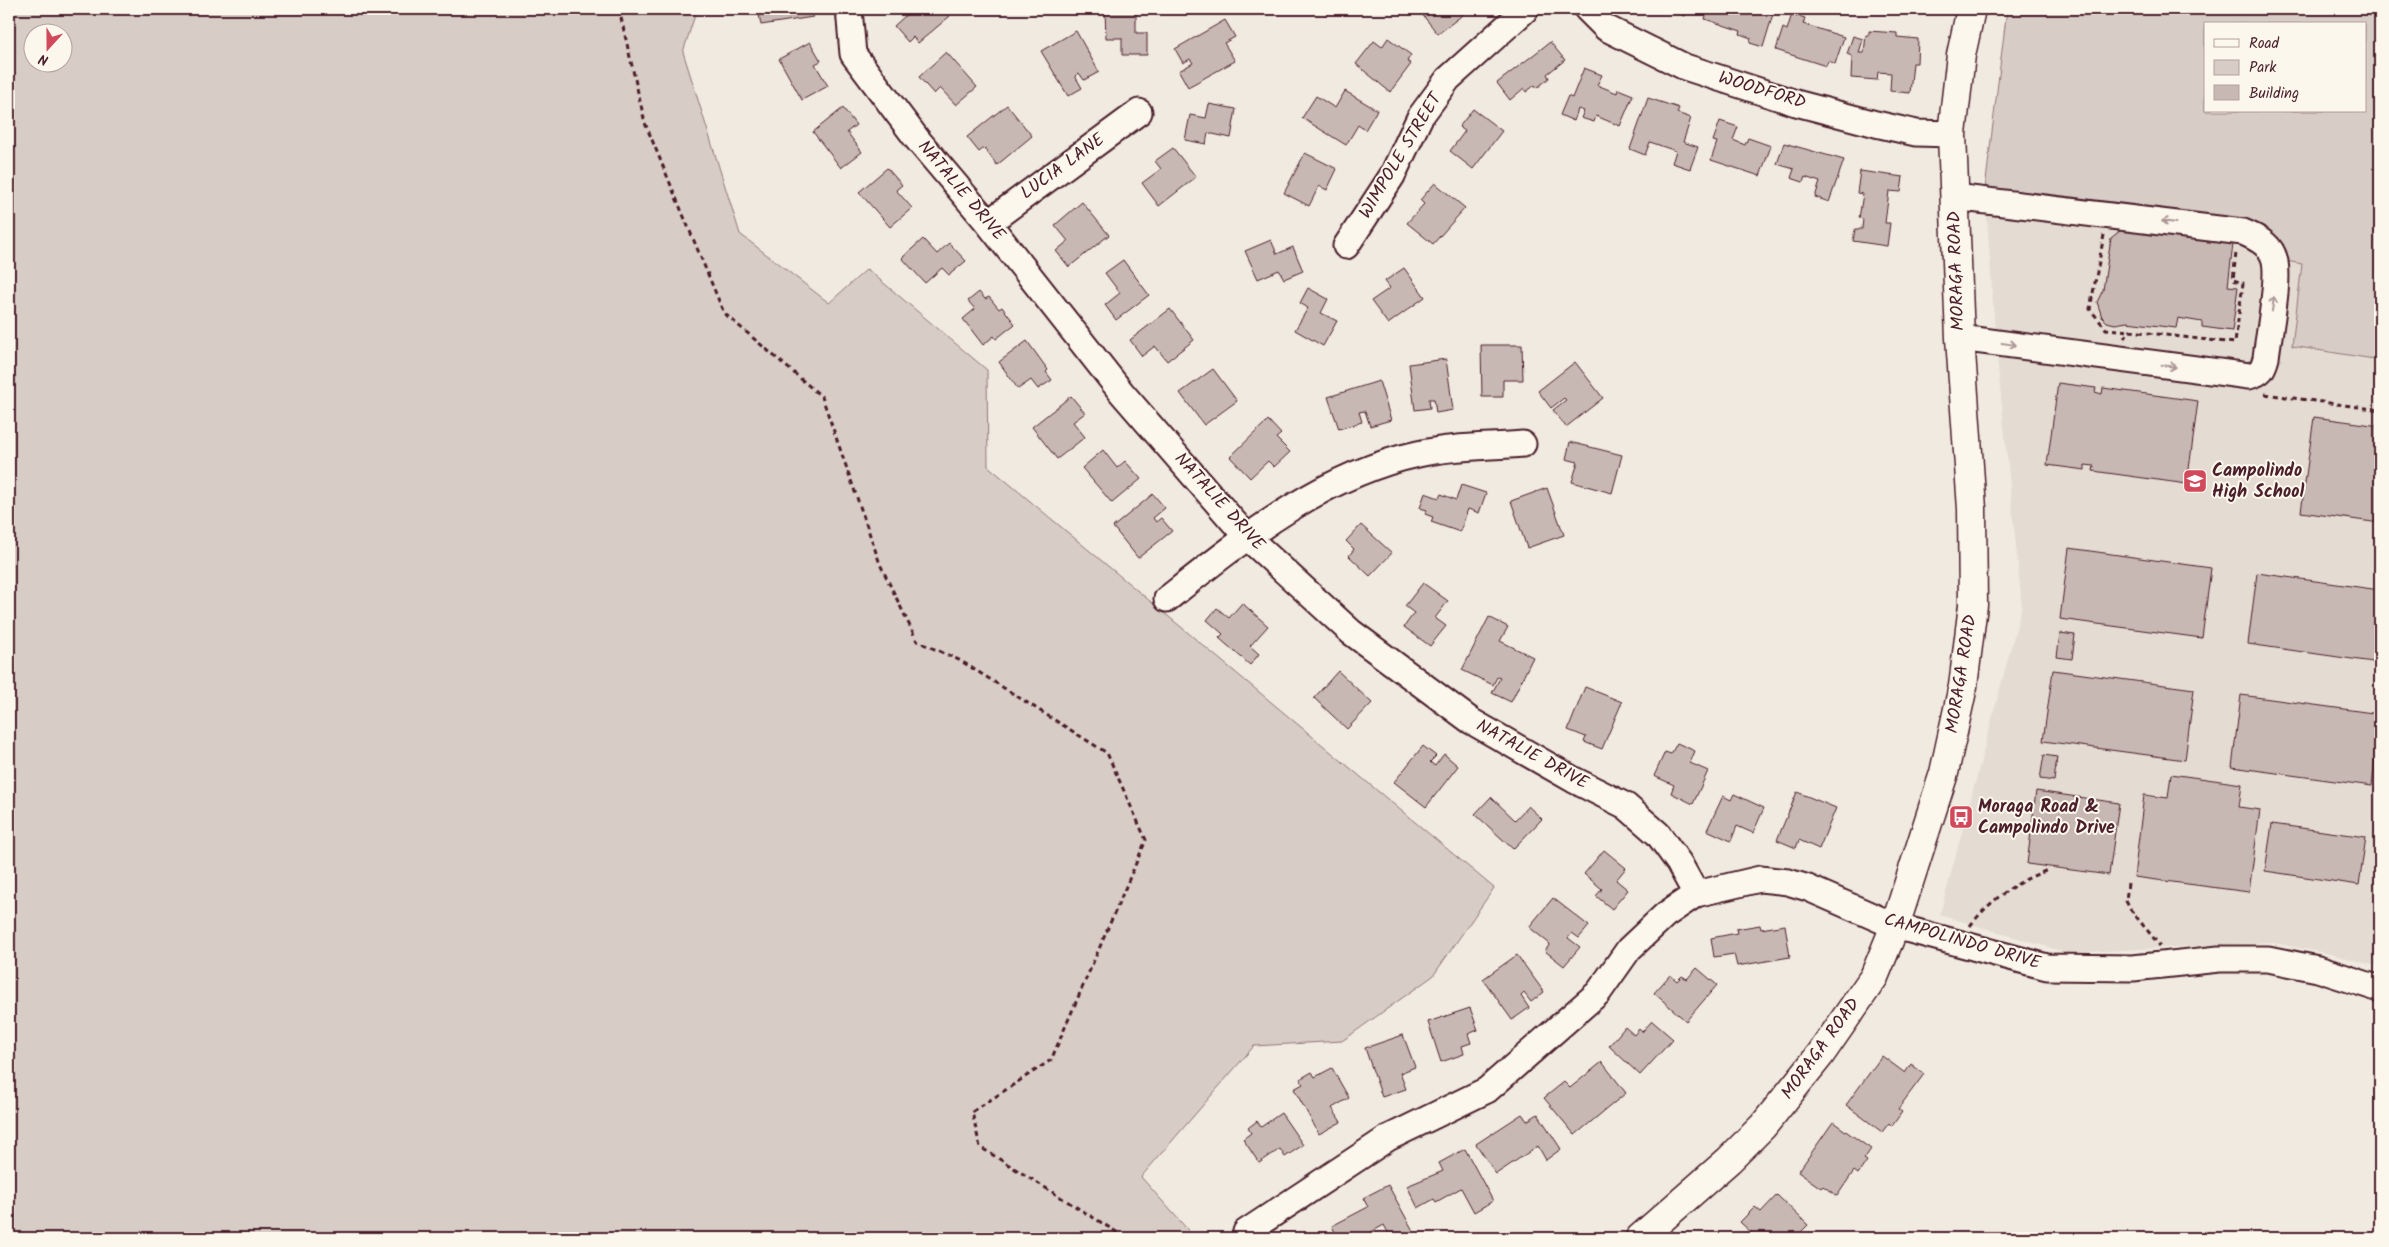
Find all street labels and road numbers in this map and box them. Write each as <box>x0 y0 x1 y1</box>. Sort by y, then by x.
street label: WOODFORD <box>1715 64 1810 118</box>
street label: WIMPOLE STREET <box>1352 86 1451 225</box>
street label: LUCIA LANE <box>1015 126 1112 208</box>
street label: NATALIE DRIVE <box>910 134 1012 248</box>
street label: MORAGA ROAD <box>1940 210 1974 331</box>
street label: NATALIE DRIVE <box>1167 446 1272 558</box>
street label: MORAGA ROAD <box>1938 612 1986 736</box>
street label: NATALIE DRIVE <box>1470 712 1594 798</box>
street label: CAMPOLINDO DRIVE <box>1880 906 2044 978</box>
street label: MORAGA ROAD <box>1774 992 1868 1106</box>

